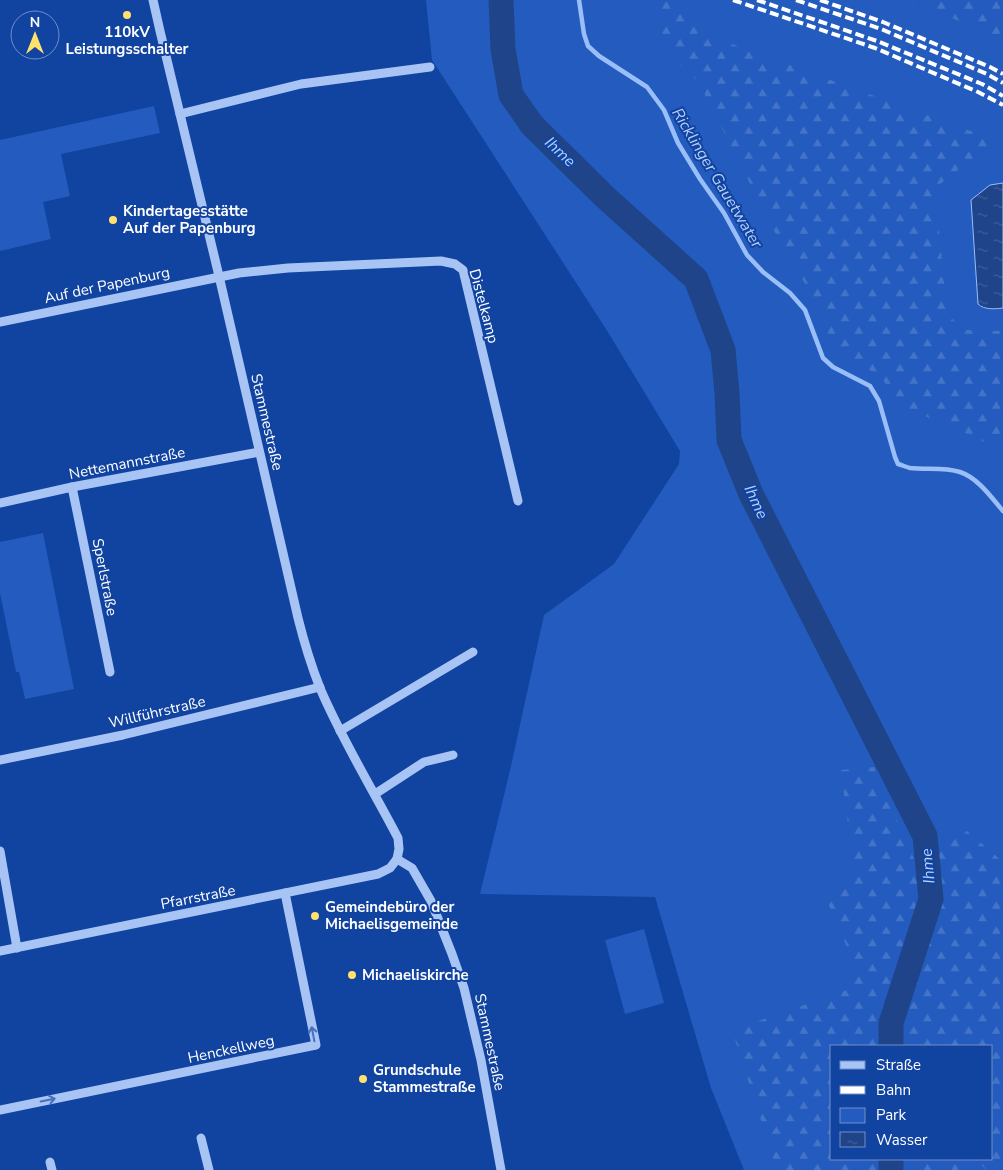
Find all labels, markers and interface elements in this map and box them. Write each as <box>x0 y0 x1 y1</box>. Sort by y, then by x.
marker: 110kV Leistungsschalter <box>121 9 133 21</box>
north arrow <box>10 10 60 60</box>
text: N <box>30 13 40 32</box>
place label: 110kV Leistungsschalter <box>66 22 189 59</box>
water label: Ricklinger Gauetwater <box>666 104 768 253</box>
water label: Ihme <box>540 132 581 172</box>
place label: Kindertagesstätte Auf der Papenburg <box>123 201 255 238</box>
marker: Kindertagesstätte Auf der Papenburg <box>107 214 119 226</box>
street label: Auf der Papenburg <box>42 262 172 308</box>
street label: Distelkamp <box>464 267 504 346</box>
street label: Stammestraße <box>246 372 288 472</box>
street label: Nettemannstraße <box>67 442 187 484</box>
water label: Ihme <box>739 481 774 523</box>
street label: Sperlstraße <box>88 537 122 617</box>
street label: Willführstraße <box>107 691 207 733</box>
water label: Ihme <box>915 847 941 885</box>
street label: Pfarrstraße <box>159 880 237 914</box>
place label: Gemeindebüro der Michaelisgemeinde <box>325 897 458 934</box>
marker: Gemeindebüro der Michaelisgemeinde <box>309 910 321 922</box>
place label: Michaeliskirche <box>362 965 469 985</box>
marker: Michaeliskirche <box>346 969 358 981</box>
street label: Stammestraße <box>470 992 510 1092</box>
one-way arrow <box>308 1026 318 1042</box>
street label: Henckellweg <box>186 1030 276 1068</box>
legend <box>830 1045 993 1160</box>
text: Straße <box>876 1055 921 1075</box>
place label: Grundschule Stammestraße <box>373 1060 476 1097</box>
marker: Grundschule Stammestraße <box>357 1073 369 1085</box>
text: Bahn <box>876 1080 911 1100</box>
one-way arrow <box>39 1095 55 1105</box>
text: Park <box>876 1105 906 1125</box>
text: Wasser <box>876 1130 928 1150</box>

